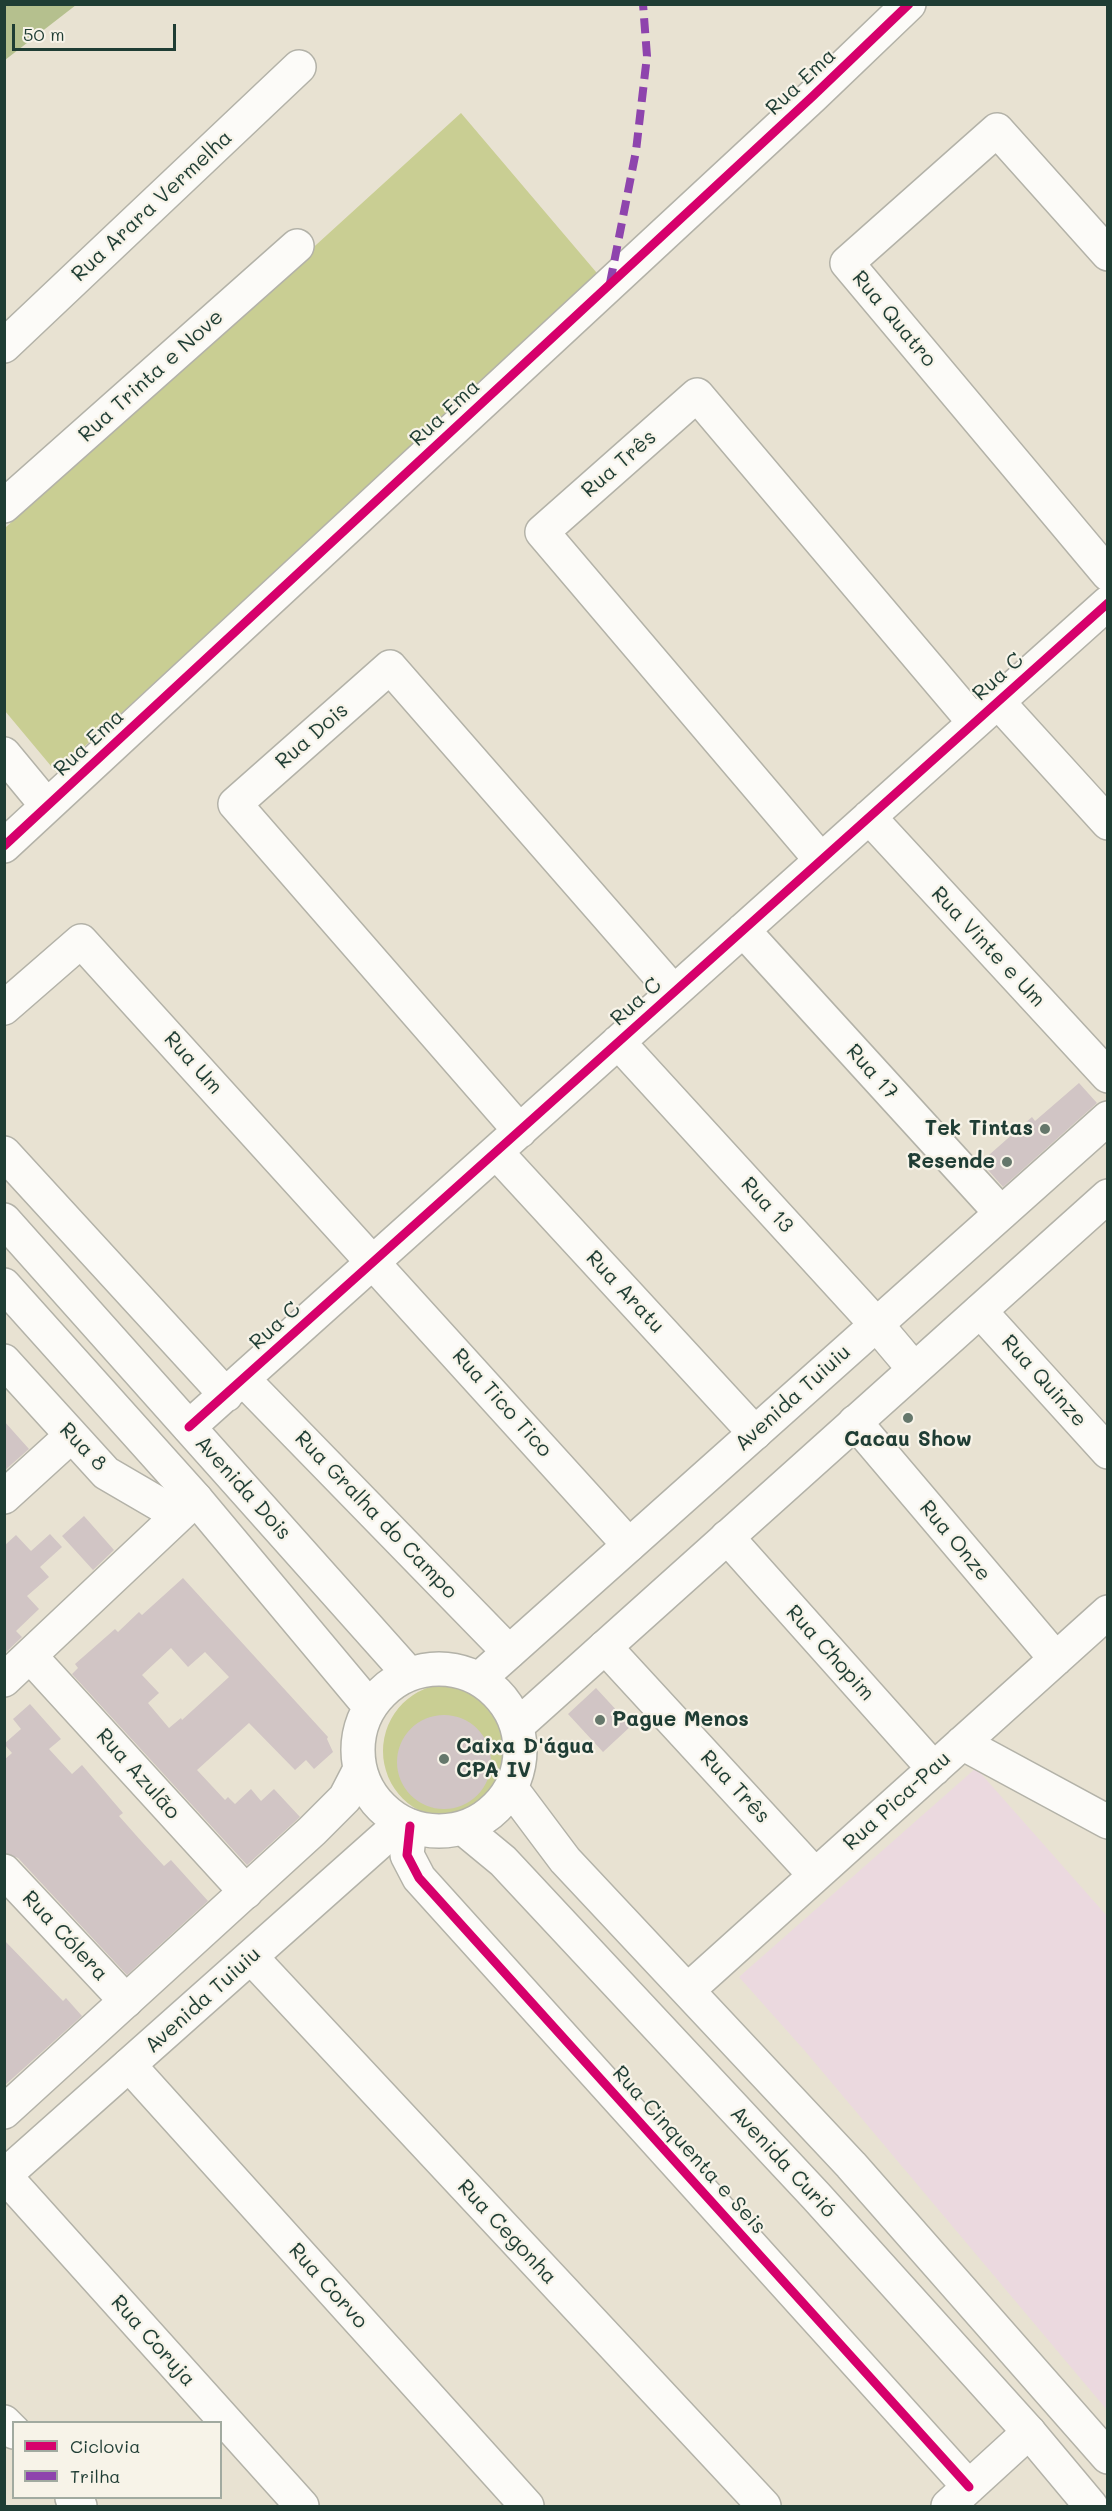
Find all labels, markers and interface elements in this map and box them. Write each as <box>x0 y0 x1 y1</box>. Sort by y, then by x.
scale bar <box>15 12 178 50</box>
text: 50 m <box>23 22 65 46</box>
street label: Rua Ema <box>761 43 841 121</box>
street label: Rua Arara Vermelha <box>67 125 237 287</box>
street label: Rua Quatro <box>846 266 942 372</box>
street label: Rua Trinta e Nove <box>74 304 228 448</box>
street label: Rua Ema <box>405 374 485 452</box>
street label: Rua Três <box>577 425 661 503</box>
street label: Rua C <box>967 648 1029 706</box>
street label: Rua Dois <box>270 698 354 774</box>
street label: Rua Ema <box>49 704 129 782</box>
street label: Rua Vinte e Um <box>926 881 1050 1013</box>
street label: Rua C <box>605 973 667 1031</box>
street label: Rua Um <box>158 1027 228 1099</box>
street label: Rua 17 <box>841 1039 903 1105</box>
place label: Tek Tintas <box>925 1116 1033 1142</box>
marker: Tek Tintas <box>1038 1122 1052 1136</box>
place label: Resende <box>907 1149 995 1175</box>
marker: Resende <box>1000 1155 1014 1169</box>
street label: Rua 13 <box>735 1172 799 1238</box>
street label: Rua Aratu <box>580 1246 670 1338</box>
street label: Rua C <box>244 1297 306 1355</box>
street label: Rua Quinze <box>996 1330 1092 1432</box>
street label: Avenida Tuiuiu <box>730 1340 856 1456</box>
street label: Rua Tico Tico <box>447 1344 557 1462</box>
marker: Cacau Show <box>901 1411 915 1425</box>
street label: Rua 8 <box>54 1418 112 1476</box>
street label: Rua Gralha do Campo <box>289 1426 463 1604</box>
place label: Cacau Show <box>844 1427 972 1453</box>
street label: Avenida Dois <box>190 1431 296 1545</box>
street label: Rua Onze <box>914 1495 996 1587</box>
street label: Rua Chopim <box>780 1600 880 1706</box>
place label: Pague Menos <box>612 1707 749 1733</box>
marker: Pague Menos <box>593 1713 607 1727</box>
street label: Rua Azulão <box>91 1723 185 1825</box>
place label: Caixa D'água CPA IV <box>456 1734 594 1784</box>
street label: Rua Três <box>695 1745 775 1829</box>
street label: Rua Pica-Pau <box>838 1746 956 1856</box>
marker: Caixa D'água CPA IV <box>437 1752 451 1766</box>
street label: Rua Cólera <box>17 1886 113 1986</box>
street label: Avenida Tuiuiu <box>140 1942 266 2058</box>
street label: Rua Cinquenta e Seis <box>607 2061 771 2239</box>
street label: Avenida Curió <box>725 2101 841 2223</box>
street label: Rua Cegonha <box>452 2174 562 2290</box>
street label: Rua Corvo <box>283 2238 373 2334</box>
street label: Rua Coruja <box>105 2290 201 2392</box>
legend <box>12 2421 222 2499</box>
text: Ciclovia <box>70 2434 140 2458</box>
text: Trilha <box>70 2464 120 2488</box>

